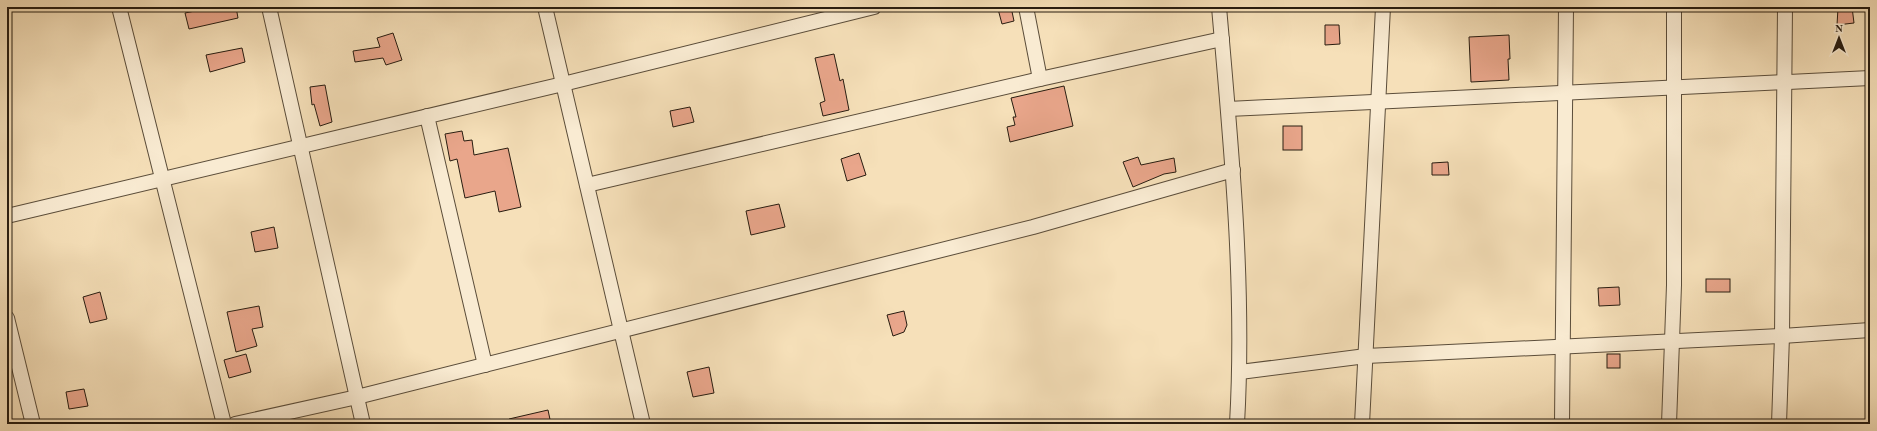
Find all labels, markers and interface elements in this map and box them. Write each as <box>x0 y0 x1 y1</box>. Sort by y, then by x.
north arrow <box>1819 18 1859 58</box>
text: N <box>1835 24 1844 35</box>

